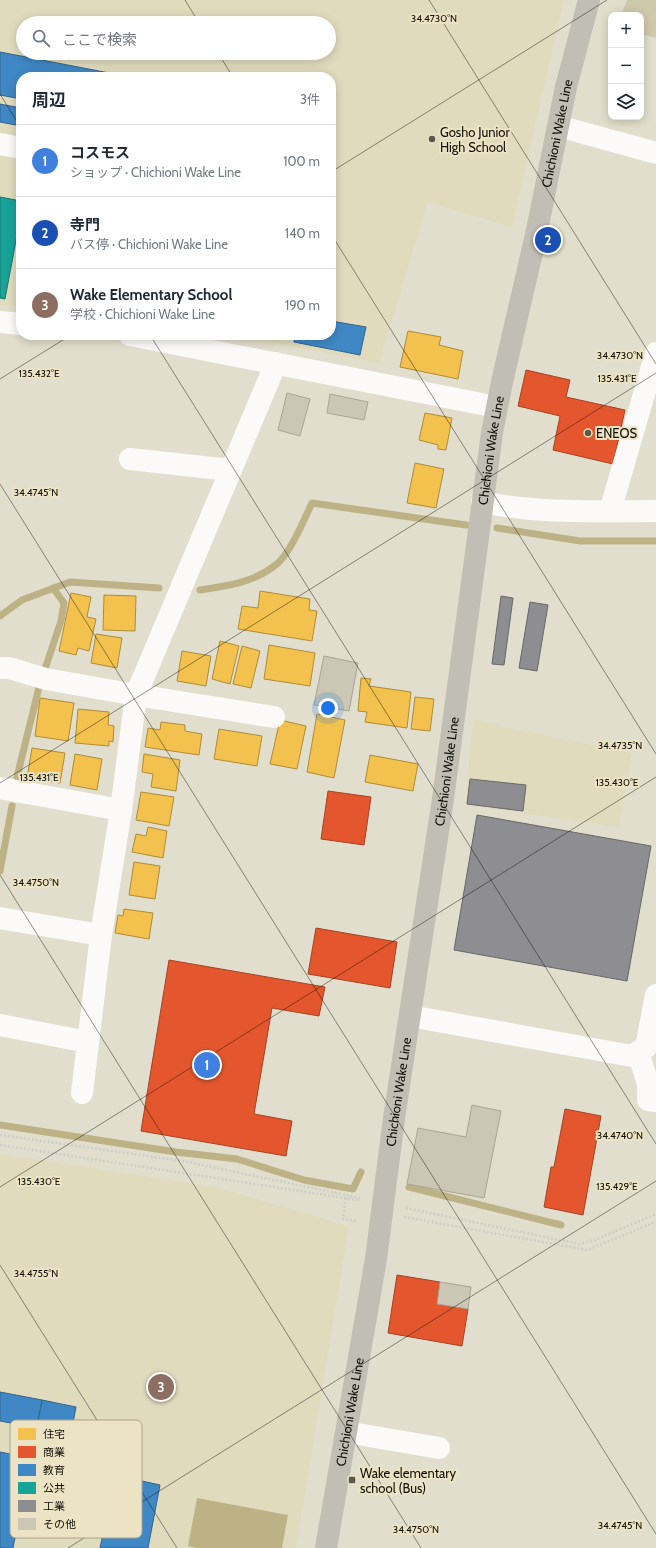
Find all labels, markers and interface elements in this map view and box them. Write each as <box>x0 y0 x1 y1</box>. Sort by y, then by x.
text: 34.4730°N <box>411 12 457 25</box>
map controls <box>608 12 644 120</box>
button: + <box>608 12 644 48</box>
search box <box>16 16 336 60</box>
icon: search <box>30 27 52 49</box>
text: ここで検索 <box>62 31 137 49</box>
button: − <box>608 48 644 84</box>
street label: Chichioni Wake Line <box>538 77 576 189</box>
button: layers <box>608 84 644 120</box>
text: 周辺 <box>32 90 66 110</box>
text: 3件 <box>300 91 320 107</box>
place label: Gosho Junior High School <box>440 124 510 155</box>
marker: Gosho Junior High School <box>427 134 437 144</box>
text: コスモス <box>70 144 130 162</box>
text: 1 <box>43 153 47 169</box>
text: 100 m <box>283 153 320 169</box>
text: ショップ · Chichioni Wake Line <box>70 164 241 180</box>
text: 寺門 <box>70 216 100 234</box>
text: 2 <box>42 225 48 241</box>
text: 140 m <box>285 225 320 241</box>
pin: 2 <box>535 225 561 255</box>
text: バス停 · Chichioni Wake Line <box>70 236 228 252</box>
text: Wake Elementary School <box>70 286 232 304</box>
text: 3 <box>41 297 49 313</box>
text: 190 m <box>285 297 320 313</box>
text: 学校 · Chichioni Wake Line <box>70 306 215 322</box>
text: 34.4730°N <box>597 349 643 362</box>
text: 135.432°E <box>18 367 60 380</box>
text: 135.431°E <box>597 372 637 385</box>
street label: Chichioni Wake Line <box>474 394 507 506</box>
place label: ENEOS <box>596 425 637 441</box>
marker: ENEOS <box>583 428 593 438</box>
text: 34.4745°N <box>14 486 58 499</box>
your location <box>318 698 338 718</box>
street label: Chichioni Wake Line <box>431 715 462 827</box>
text: 34.4735°N <box>598 739 642 752</box>
text: 135.431°E <box>19 771 59 784</box>
text: 135.430°E <box>596 776 639 789</box>
text: 34.4750°N <box>13 876 59 889</box>
street label: Chichioni Wake Line <box>382 1036 414 1147</box>
pin: 1 <box>194 1050 220 1080</box>
text: 34.4740°N <box>597 1129 643 1142</box>
text: 135.430°E <box>18 1175 61 1188</box>
text: 135.429°E <box>596 1180 638 1193</box>
text: 34.4755°N <box>14 1267 58 1280</box>
street label: Chichioni Wake Line <box>332 1356 367 1468</box>
pin: 3 <box>148 1372 174 1402</box>
legend <box>10 1420 142 1538</box>
text: 住宅 <box>43 1427 65 1441</box>
text: 商業 <box>43 1445 65 1459</box>
text: 教育 <box>43 1463 65 1477</box>
place label: Wake elementary school (Bus) <box>360 1465 456 1496</box>
marker: Wake elementary school (Bus) <box>347 1475 357 1485</box>
text: 公共 <box>43 1481 65 1495</box>
text: 工業 <box>43 1499 65 1513</box>
text: その他 <box>43 1517 76 1531</box>
text: 34.4745°N <box>598 1519 642 1532</box>
text: 34.4750°N <box>393 1523 439 1536</box>

